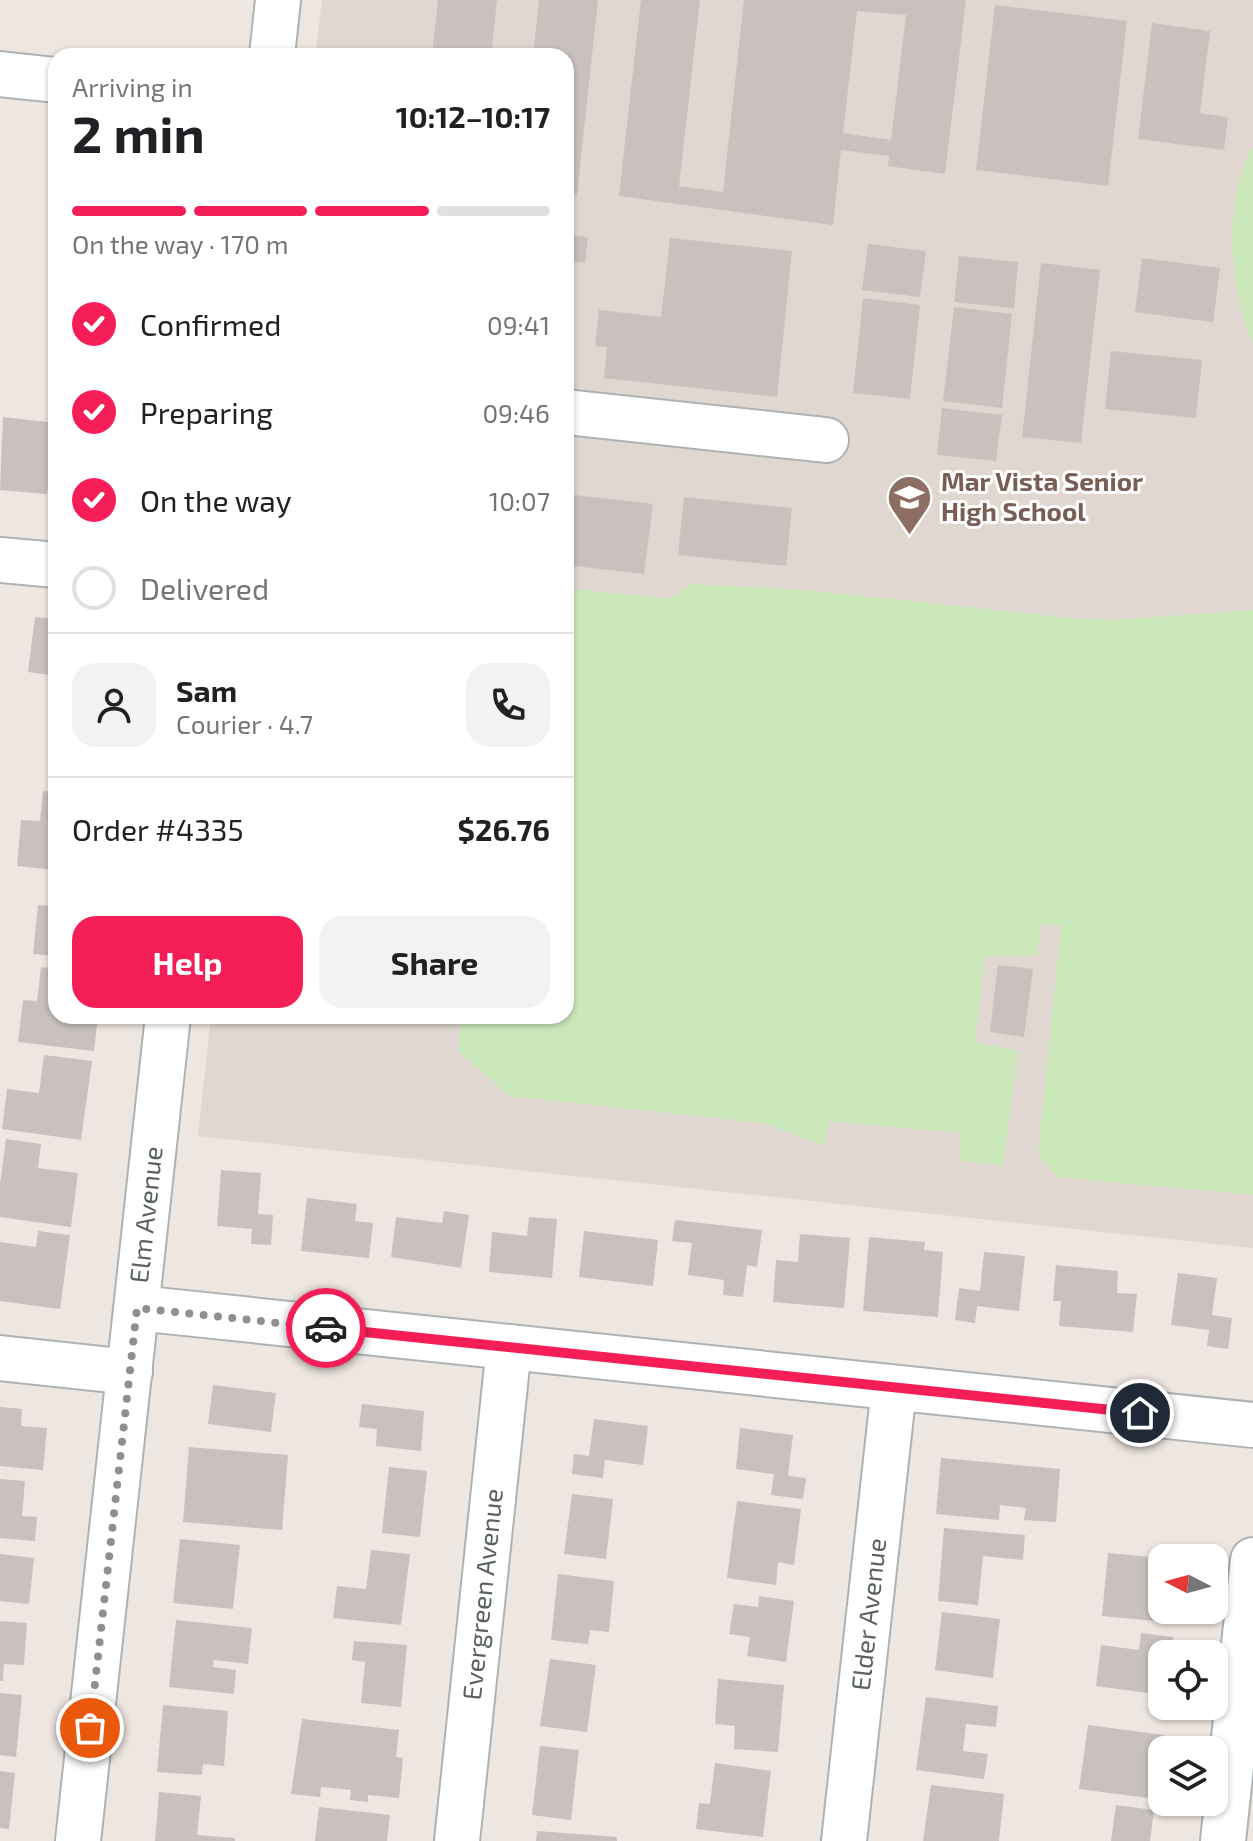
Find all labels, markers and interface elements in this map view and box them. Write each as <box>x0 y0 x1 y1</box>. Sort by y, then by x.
text: Arriving in <box>72 71 193 102</box>
text: 10:12–10:17 <box>396 98 550 134</box>
text: 2 min <box>72 101 205 163</box>
text: On the way · 170 m <box>72 228 289 259</box>
icon: check <box>72 302 116 346</box>
text: Confirmed <box>140 306 281 342</box>
text: 09:41 <box>487 309 550 340</box>
icon: check <box>72 390 116 434</box>
text: Preparing <box>140 394 273 430</box>
text: 09:46 <box>482 397 550 428</box>
place label: Mar Vista Senior High School <box>941 465 1143 526</box>
school or university icon: Mar Vista Senior High School <box>886 473 934 536</box>
icon: check <box>72 478 116 522</box>
text: On the way <box>140 482 292 518</box>
text: 10:07 <box>489 485 550 516</box>
text: Delivered <box>140 570 269 606</box>
button: person <box>72 663 156 747</box>
button: phone <box>466 663 550 747</box>
text: Sam <box>176 672 237 708</box>
text: Courier · 4.7 <box>176 708 313 739</box>
text: Order #4335 <box>72 811 244 847</box>
text: $26.76 <box>458 811 550 847</box>
button: Help <box>72 916 303 1008</box>
button: Share <box>319 916 550 1008</box>
street label: Elm Avenue <box>122 1145 168 1285</box>
courier <box>286 1288 366 1368</box>
icon: car <box>304 1306 348 1350</box>
pin <box>1106 1379 1174 1447</box>
icon: home <box>1118 1391 1162 1435</box>
street label: Evergreen Avenue <box>455 1487 508 1701</box>
street label: Elder Avenue <box>844 1536 891 1692</box>
north arrow <box>1148 1544 1228 1624</box>
map controls <box>1148 1544 1228 1816</box>
button: locate <box>1148 1640 1228 1720</box>
pin <box>56 1694 124 1762</box>
icon: bag <box>68 1706 112 1750</box>
button: layers <box>1148 1736 1228 1816</box>

